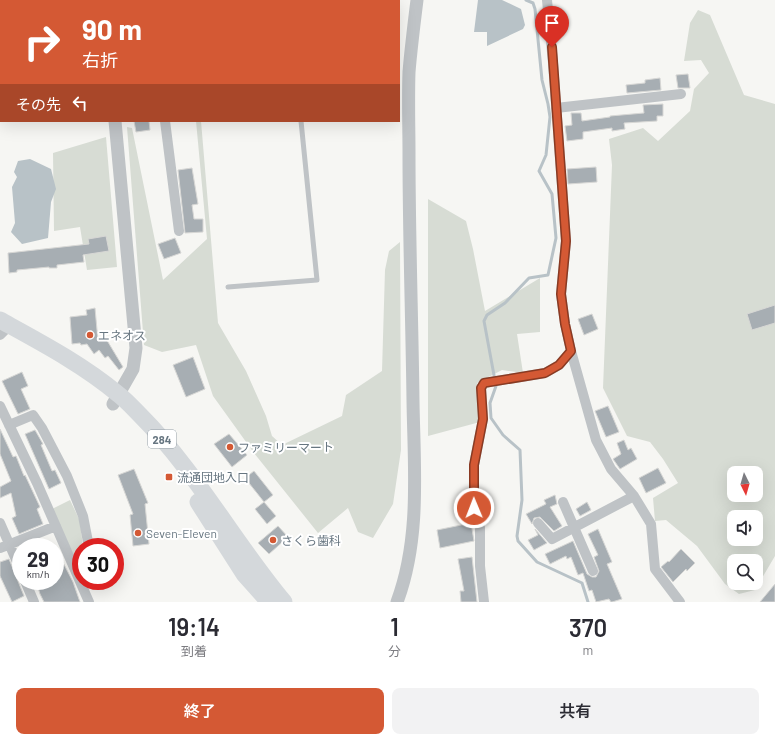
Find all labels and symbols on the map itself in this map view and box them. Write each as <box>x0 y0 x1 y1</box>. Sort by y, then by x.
pin <box>535 6 569 47</box>
place label: エネオス <box>98 328 146 342</box>
marker: エネオス <box>85 330 95 340</box>
road number: 284 <box>148 430 176 448</box>
place label: ファミリーマート <box>238 440 334 454</box>
marker: ファミリーマート <box>225 442 235 452</box>
north arrow <box>727 466 763 502</box>
place label: 流通団地入口 <box>177 470 249 484</box>
marker: 流通団地入口 <box>164 472 174 482</box>
position arrow <box>453 487 495 529</box>
place label: Seven-Eleven <box>146 526 217 540</box>
marker: Seven-Eleven <box>133 528 143 538</box>
place label: さくら歯科 <box>281 533 341 547</box>
marker: さくら歯科 <box>268 535 278 545</box>
speed limit sign: 30 <box>72 538 124 590</box>

